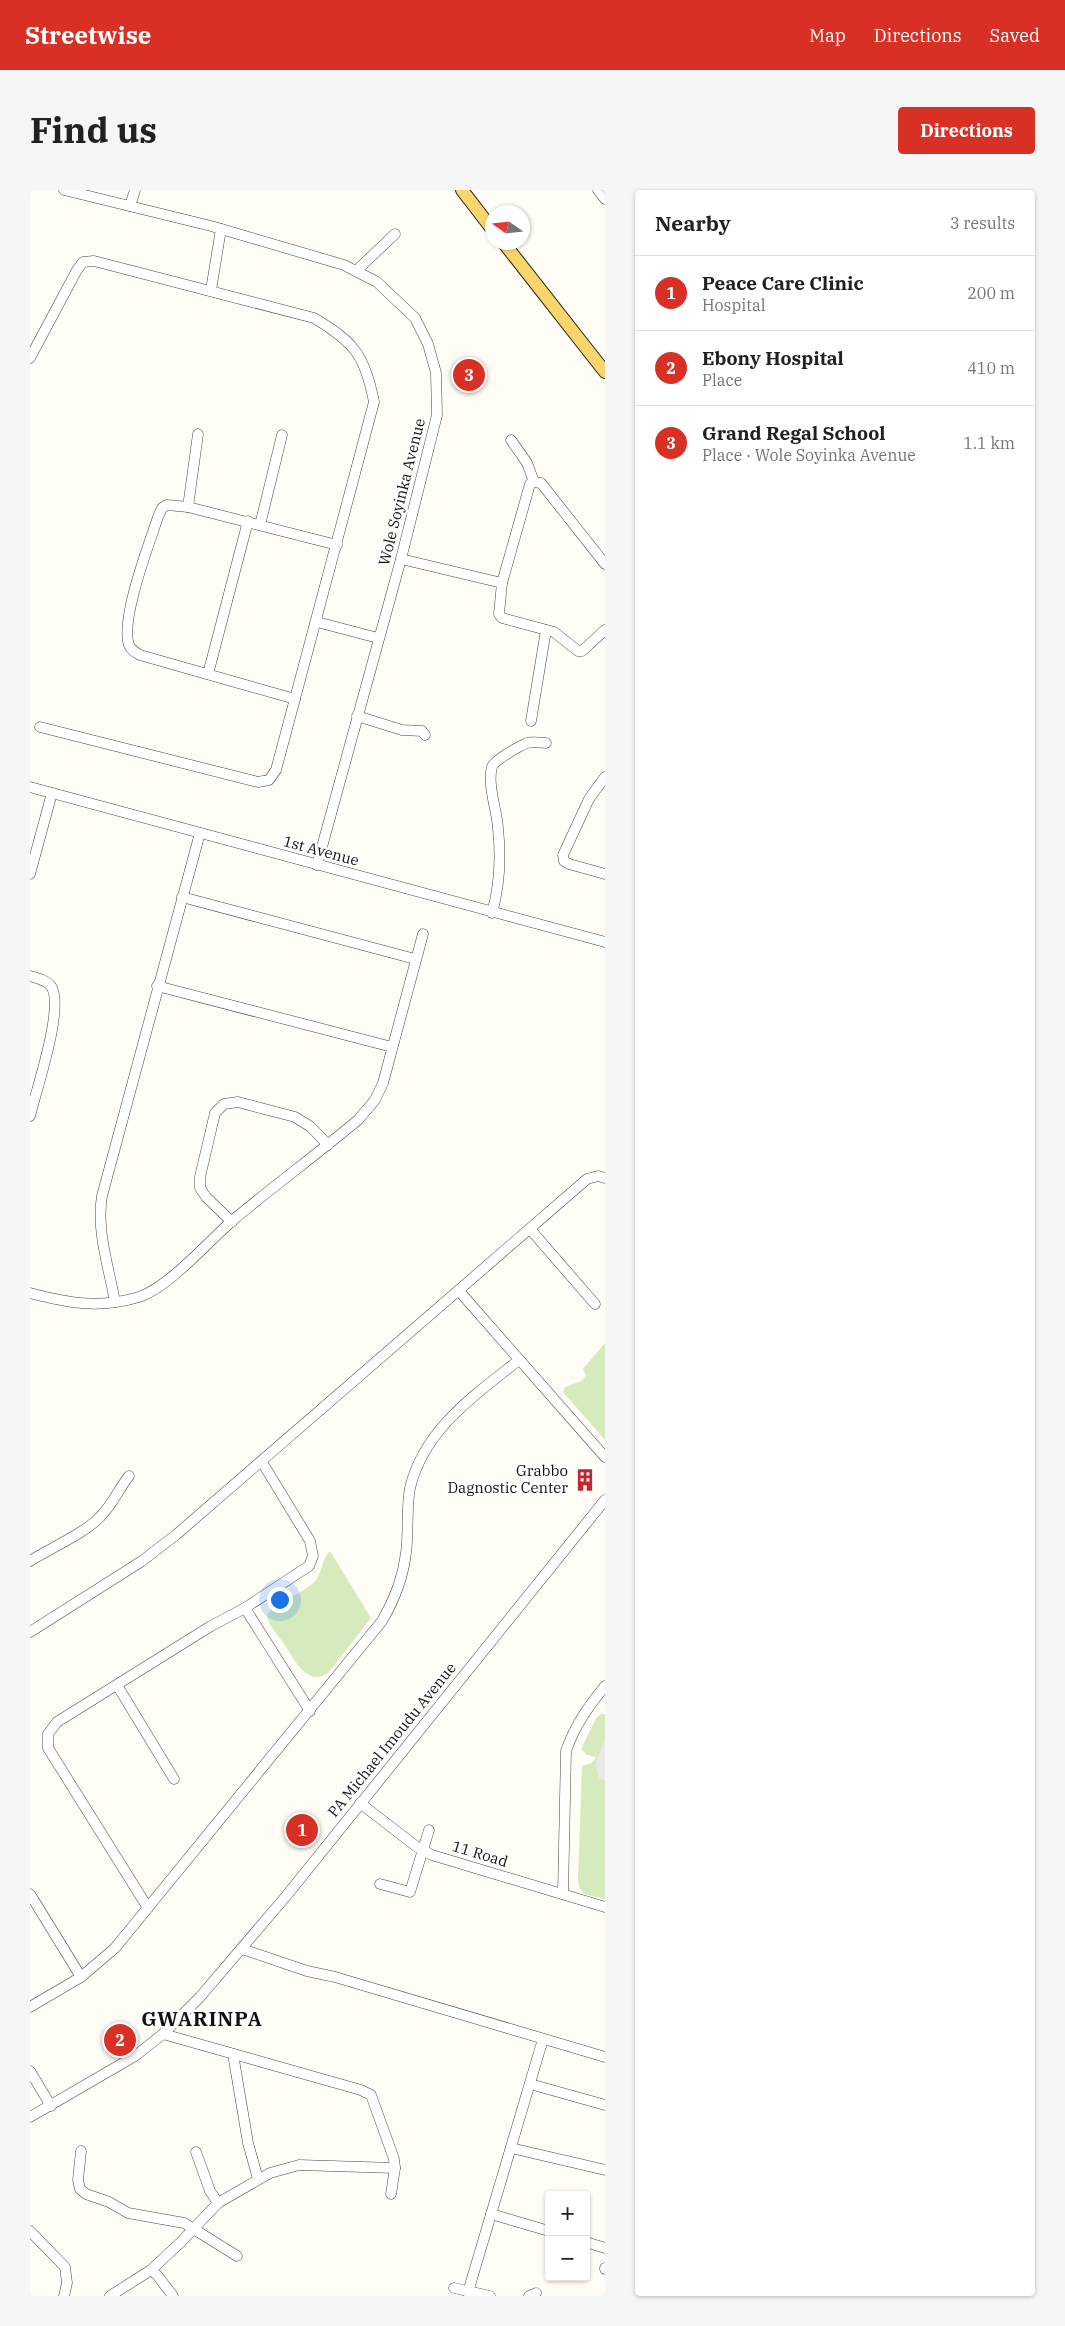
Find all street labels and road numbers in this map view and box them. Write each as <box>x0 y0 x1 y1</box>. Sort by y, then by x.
street label: Wole Soyinka Avenue <box>374 416 429 567</box>
street label: 1st Avenue <box>281 831 361 870</box>
street label: PA Michael Imoudu Avenue <box>323 1659 460 1821</box>
street label: 11 Road <box>450 1836 510 1871</box>

